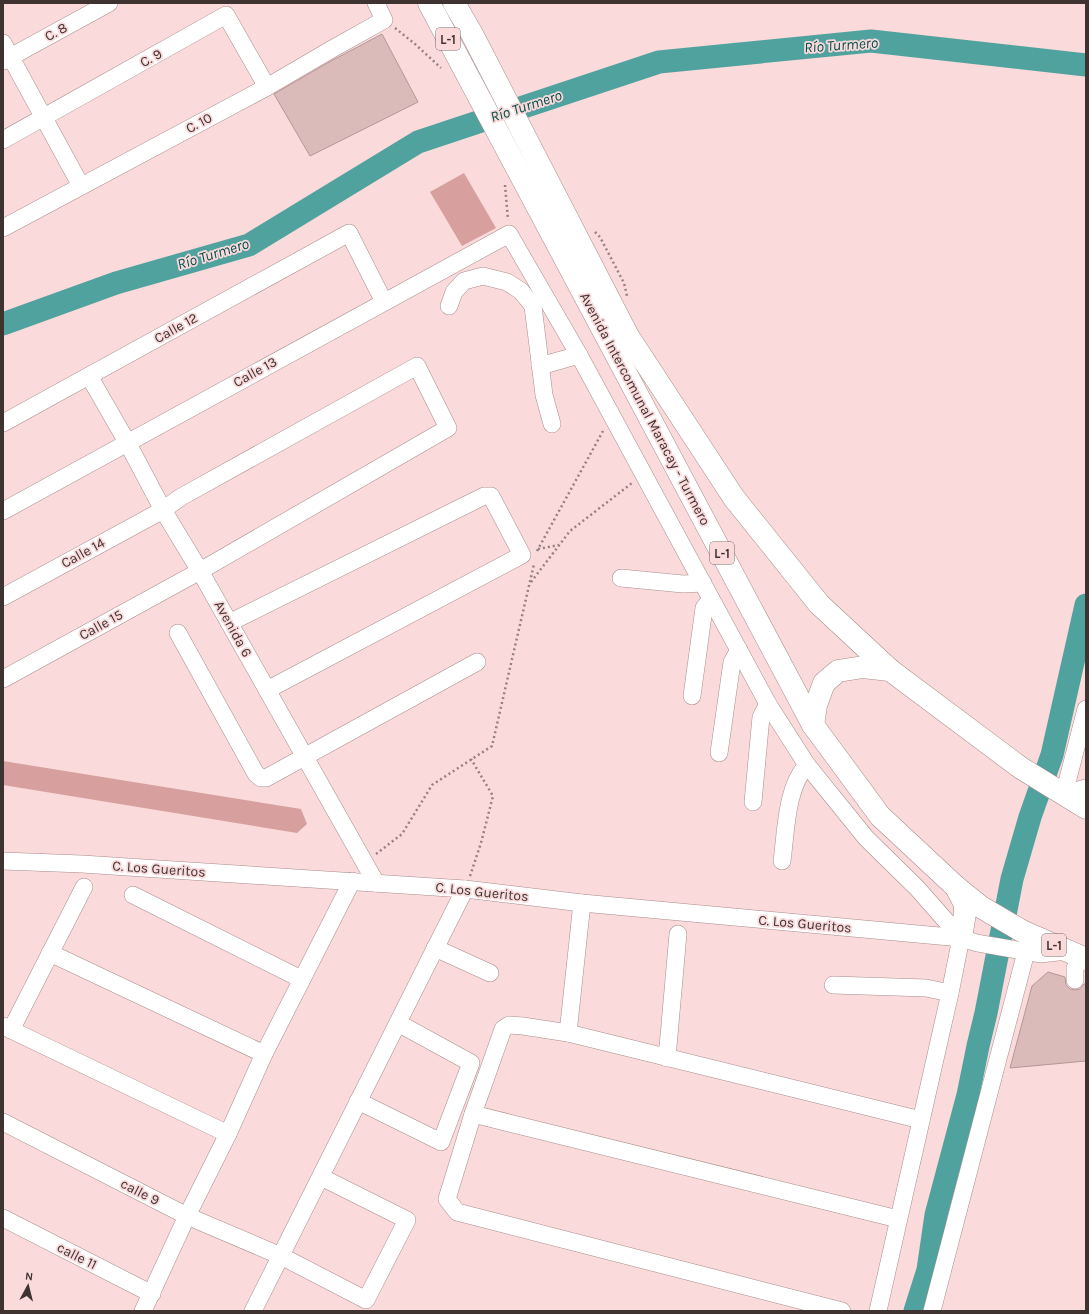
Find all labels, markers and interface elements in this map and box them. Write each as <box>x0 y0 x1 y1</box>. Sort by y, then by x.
street label: C. 8 <box>42 19 70 45</box>
road number: L-1 <box>436 28 460 50</box>
water label: Río Turmero <box>803 33 879 57</box>
street label: C. 9 <box>137 45 165 71</box>
water label: Río Turmero <box>488 86 565 126</box>
street label: C. 10 <box>183 109 215 137</box>
water label: Río Turmero <box>175 234 252 273</box>
street label: Avenida Intercomunal Maracay - Turmero <box>576 290 714 528</box>
street label: Calle 12 <box>151 309 201 347</box>
street label: Calle 13 <box>230 353 280 391</box>
street label: Calle 14 <box>58 534 108 572</box>
road number: L-1 <box>710 542 734 564</box>
street label: Avenida 6 <box>211 598 255 660</box>
street label: Calle 15 <box>76 606 126 644</box>
street label: C. Los Gueritos <box>112 857 206 881</box>
street label: C. Los Gueritos <box>435 879 529 905</box>
street label: C. Los Gueritos <box>758 911 852 937</box>
road number: L-1 <box>1042 934 1066 956</box>
street label: calle 9 <box>118 1175 162 1209</box>
street label: calle 11 <box>54 1239 100 1273</box>
north arrow <box>8 1266 48 1306</box>
text: N <box>24 1270 34 1284</box>

